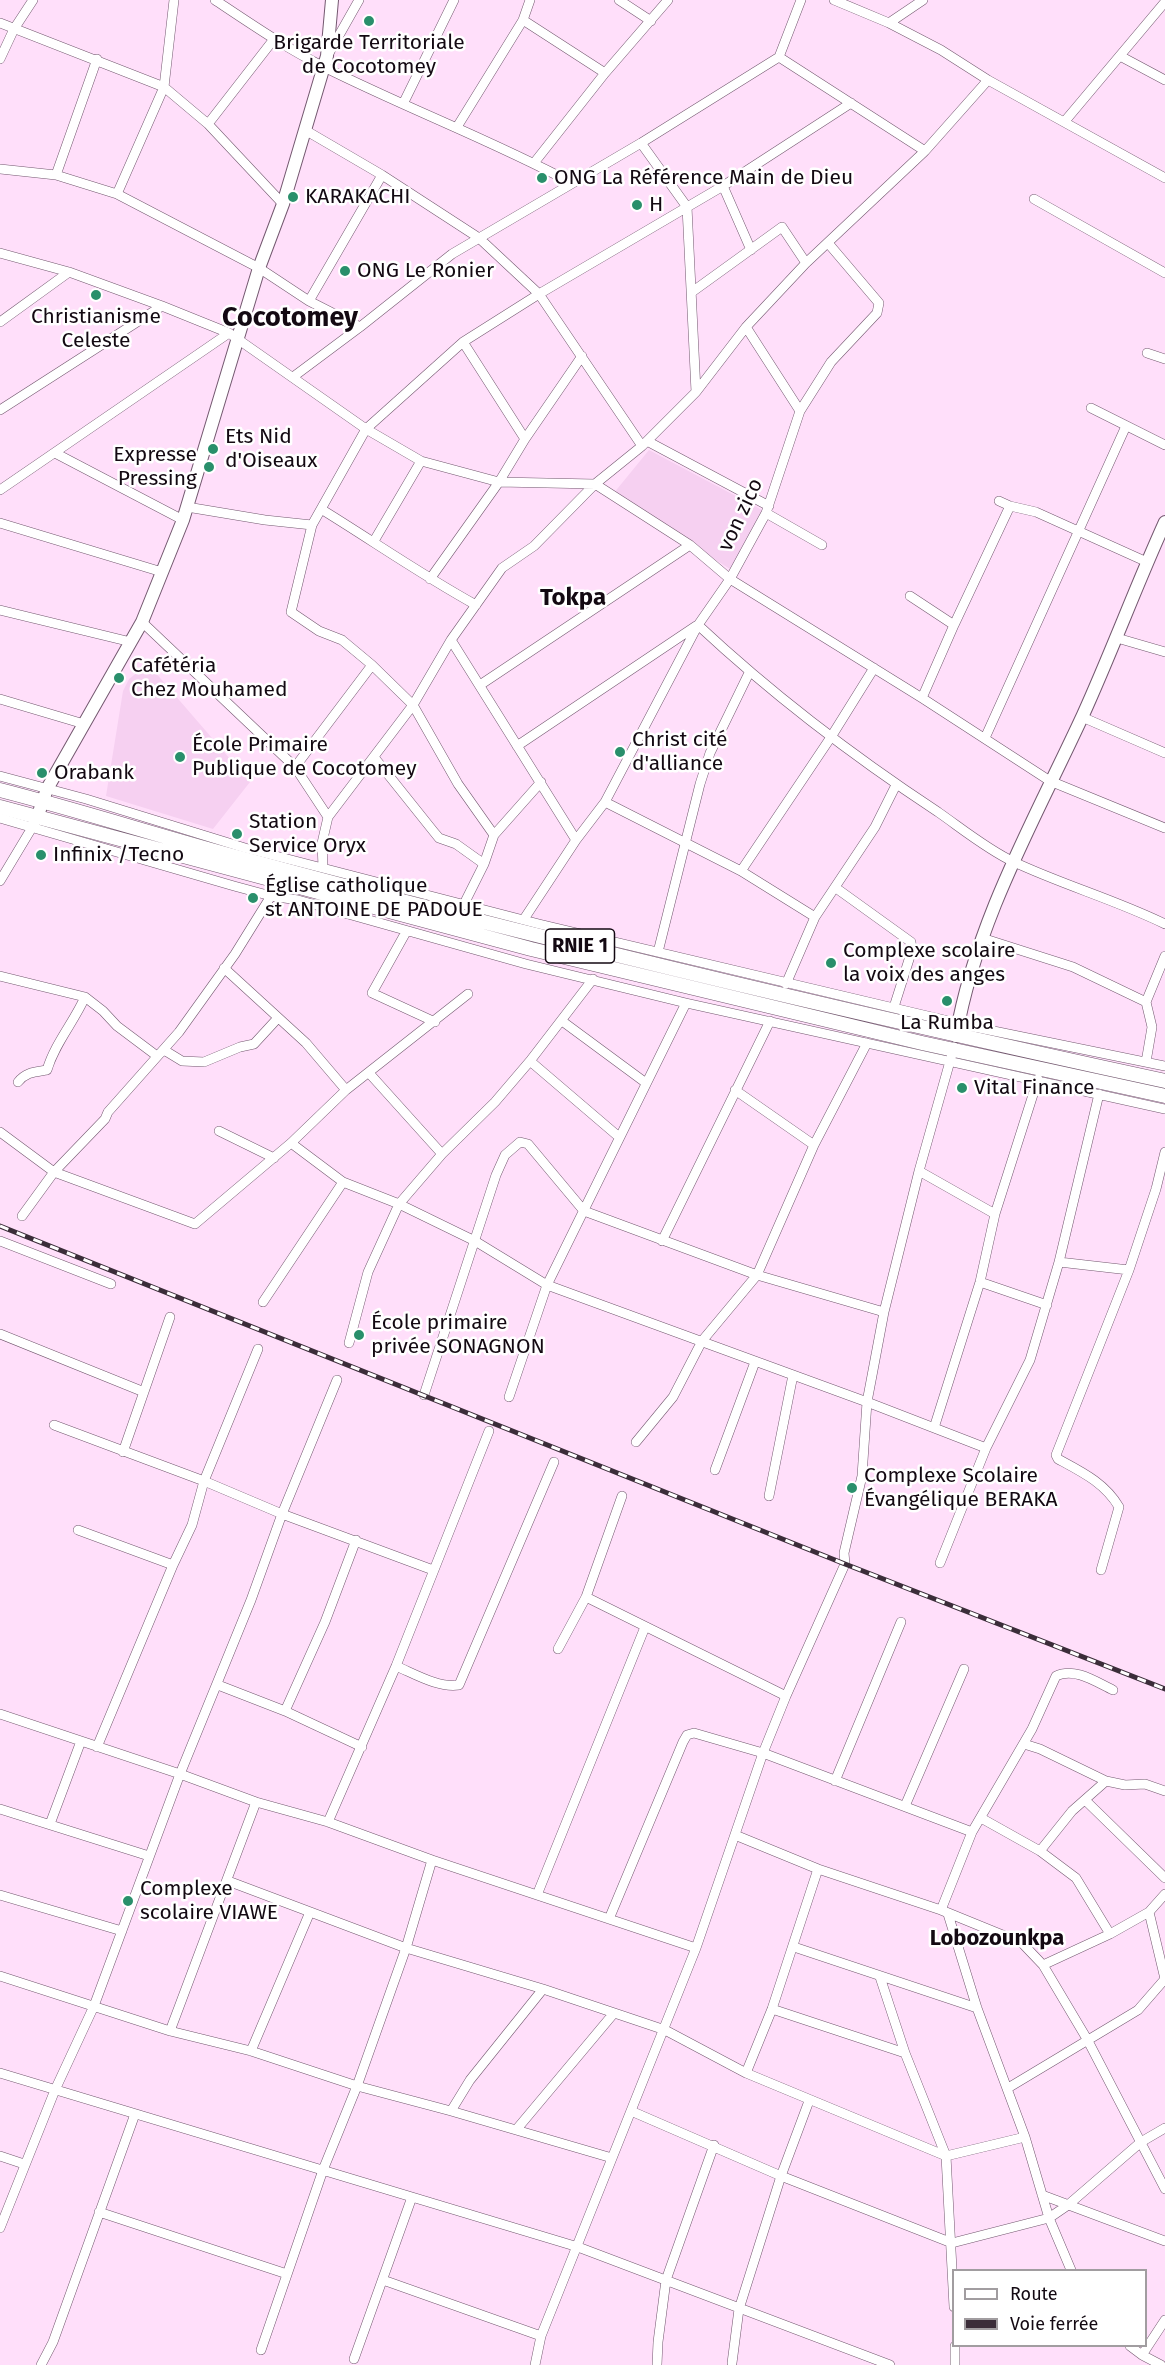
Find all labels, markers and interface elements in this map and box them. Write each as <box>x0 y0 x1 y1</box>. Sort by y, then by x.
marker: Brigarde Territoriale de Cocotomey <box>362 14 376 28</box>
place label: Brigarde Territoriale de Cocotomey <box>273 30 465 80</box>
place label: ONG La Référence Main de Dieu <box>554 165 853 191</box>
marker: ONG La Référence Main de Dieu <box>535 171 549 185</box>
place label: KARAKACHI <box>305 184 411 210</box>
marker: KARAKACHI <box>286 190 300 204</box>
place label: H <box>649 192 663 218</box>
marker: H <box>630 198 644 212</box>
place label: ONG Le Ronier <box>357 258 494 284</box>
marker: ONG Le Ronier <box>338 264 352 278</box>
marker: Christianisme Celeste <box>89 288 103 302</box>
district label: Cocotomey <box>222 302 358 334</box>
place label: Christianisme Celeste <box>31 304 161 354</box>
place label: Ets Nid d'Oiseaux <box>225 424 317 474</box>
place label: Expresse Pressing <box>113 442 197 492</box>
marker: Ets Nid d'Oiseaux <box>206 442 220 456</box>
marker: Expresse Pressing <box>202 460 216 474</box>
street label: von zico <box>713 475 769 555</box>
district label: Tokpa <box>540 584 606 612</box>
place label: Cafétéria Chez Mouhamed <box>131 653 287 703</box>
marker: Cafétéria Chez Mouhamed <box>112 671 126 685</box>
place label: Christ cité d'alliance <box>632 727 728 777</box>
place label: École Primaire Publique de Cocotomey <box>192 732 416 782</box>
marker: Christ cité d'alliance <box>613 745 627 759</box>
marker: École Primaire Publique de Cocotomey <box>173 750 187 764</box>
place label: Orabank <box>54 760 134 786</box>
marker: Orabank <box>35 766 49 780</box>
place label: Station Service Oryx <box>249 809 366 859</box>
marker: Station Service Oryx <box>230 827 244 841</box>
place label: Infinix /Tecno <box>53 842 184 868</box>
marker: Infinix /Tecno <box>34 848 48 862</box>
place label: Église catholique st ANTOINE DE PADOUE <box>265 873 483 923</box>
marker: Église catholique st ANTOINE DE PADOUE <box>246 891 260 905</box>
road number: RNIE 1 <box>546 929 614 963</box>
place label: Complexe scolaire la voix des anges <box>843 938 1015 988</box>
marker: Complexe scolaire la voix des anges <box>824 956 838 970</box>
marker: La Rumba <box>940 994 954 1008</box>
place label: La Rumba <box>900 1010 994 1036</box>
place label: Vital Finance <box>974 1075 1095 1101</box>
marker: Vital Finance <box>955 1081 969 1095</box>
place label: École primaire privée SONAGNON <box>371 1310 545 1360</box>
marker: École primaire privée SONAGNON <box>352 1328 366 1342</box>
place label: Complexe Scolaire Évangélique BERAKA <box>864 1463 1058 1513</box>
marker: Complexe Scolaire Évangélique BERAKA <box>845 1481 859 1495</box>
place label: Complexe scolaire VIAWE <box>140 1876 278 1926</box>
marker: Complexe scolaire VIAWE <box>121 1894 135 1908</box>
district label: Lobozounkpa <box>930 1926 1064 1952</box>
legend <box>952 2269 1147 2347</box>
text: Route <box>1010 2283 1058 2305</box>
text: Voie ferrée <box>1010 2313 1098 2335</box>

